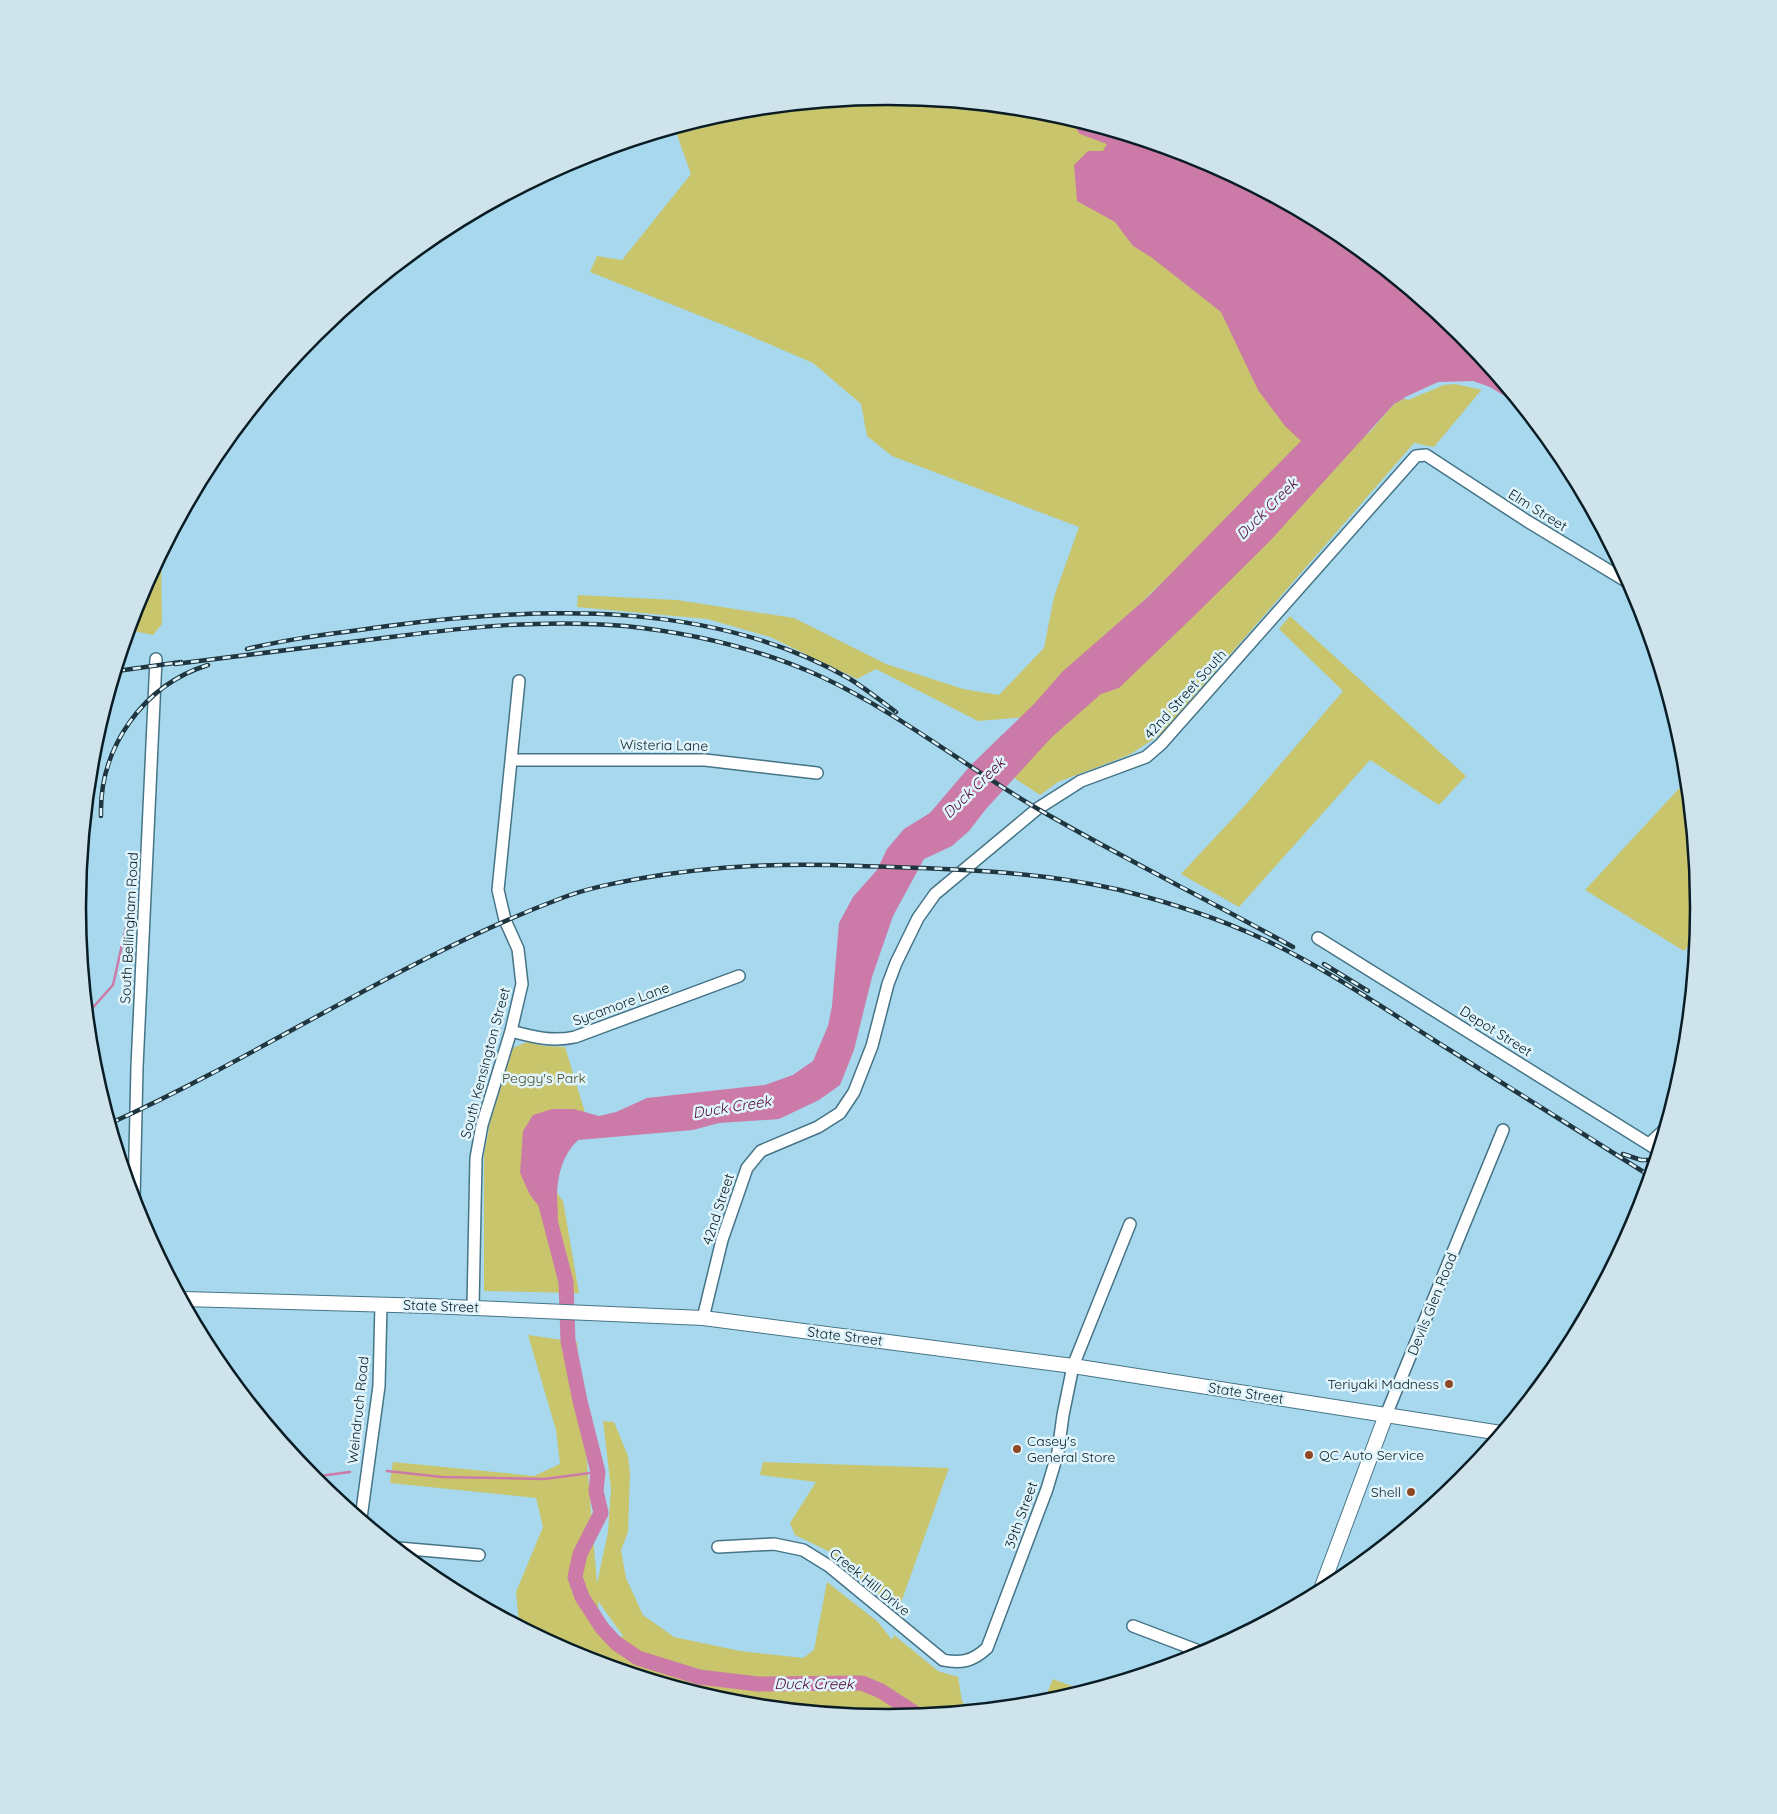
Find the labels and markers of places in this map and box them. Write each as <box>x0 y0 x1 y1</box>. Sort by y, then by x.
place label: Teriyaki Madness <box>1328 1375 1439 1393</box>
marker: Teriyaki Madness <box>1443 1378 1455 1390</box>
place label: Casey's General Store <box>1027 1432 1115 1466</box>
marker: Casey's General Store <box>1011 1443 1023 1455</box>
place label: QC Auto Service <box>1319 1446 1424 1464</box>
marker: QC Auto Service <box>1303 1449 1315 1461</box>
place label: Shell <box>1371 1483 1401 1501</box>
marker: Shell <box>1405 1486 1417 1498</box>

